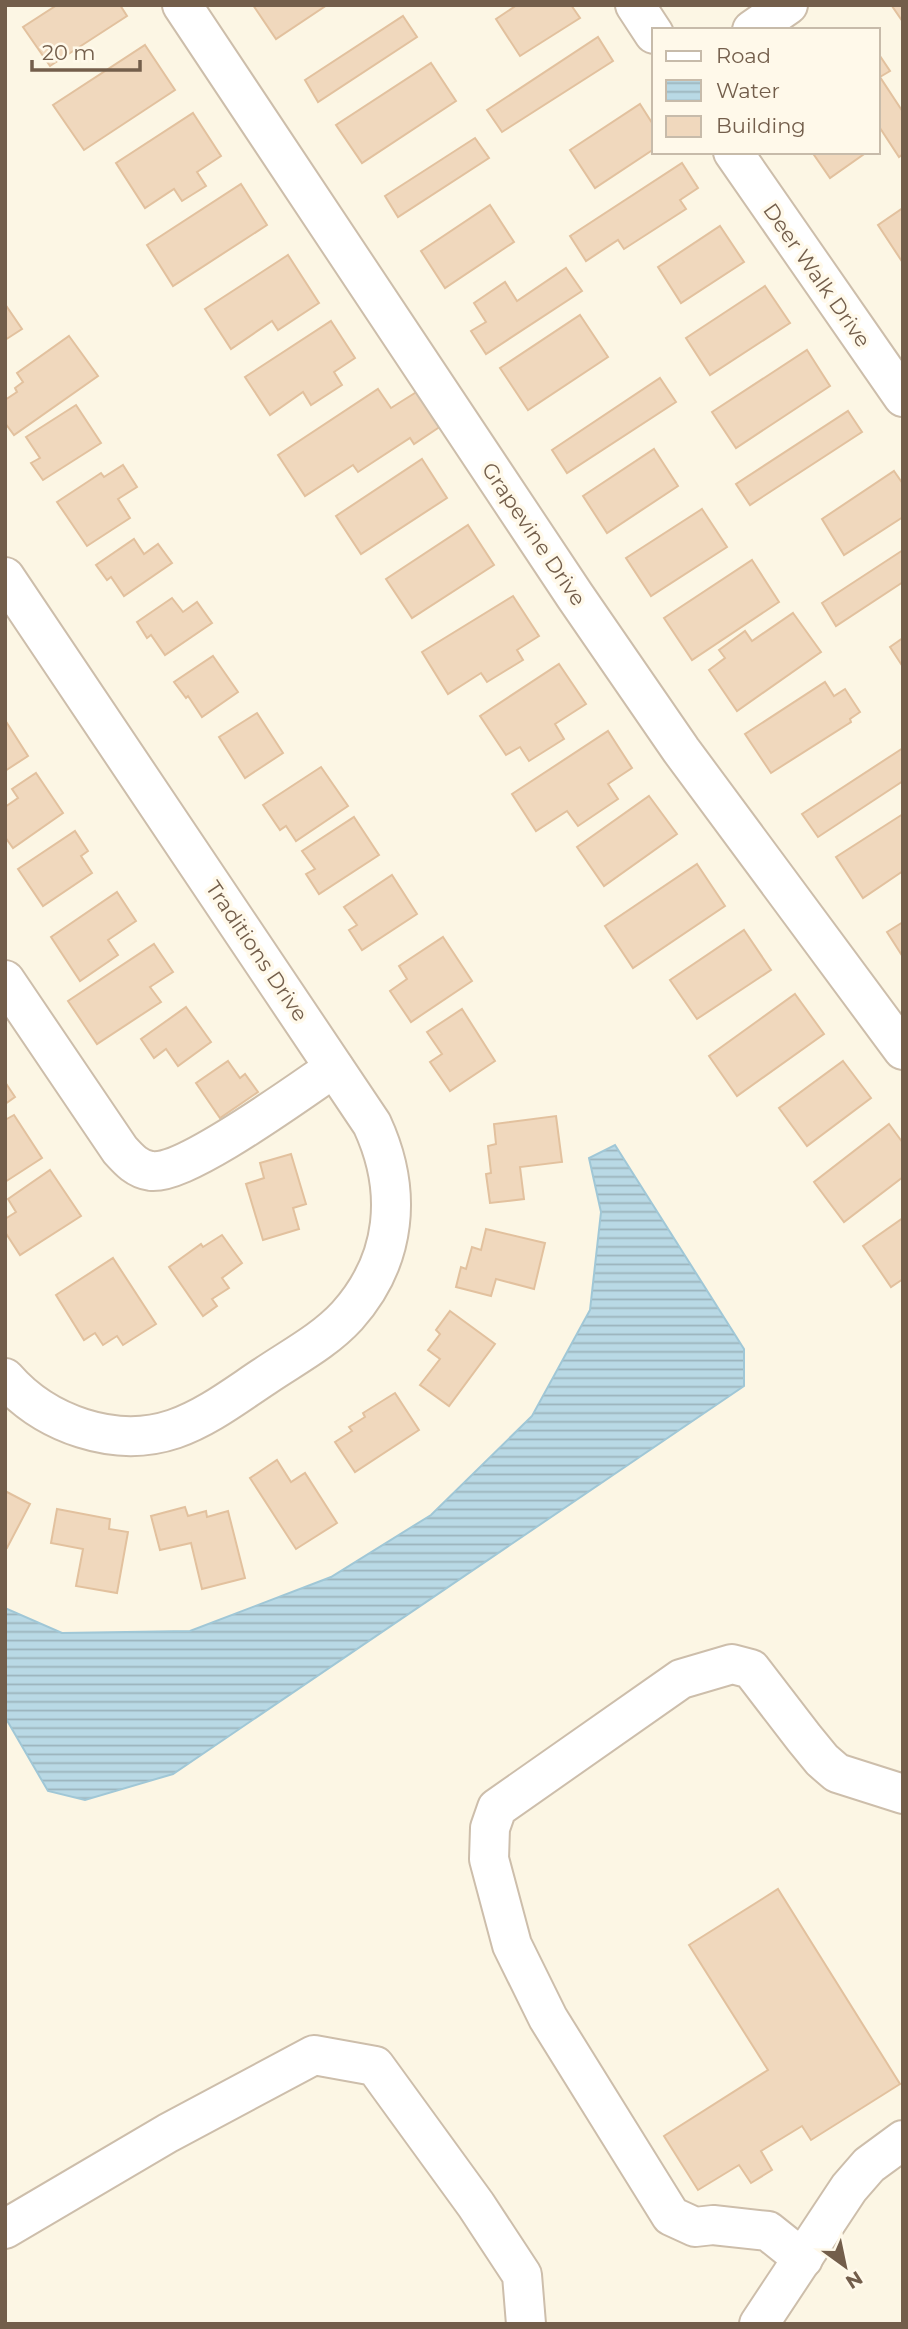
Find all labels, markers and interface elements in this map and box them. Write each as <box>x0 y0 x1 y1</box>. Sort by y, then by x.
scale bar <box>32 28 140 72</box>
legend <box>652 28 880 154</box>
text: 20 m <box>42 40 96 65</box>
text: Road <box>716 43 771 68</box>
text: Water <box>716 78 780 103</box>
text: Building <box>716 113 806 138</box>
street label: Deer Walk Drive <box>758 198 876 352</box>
street label: Grapevine Drive <box>477 458 591 610</box>
street label: Traditions Drive <box>201 876 313 1026</box>
north arrow <box>810 2231 880 2301</box>
text: N <box>841 2266 867 2294</box>

